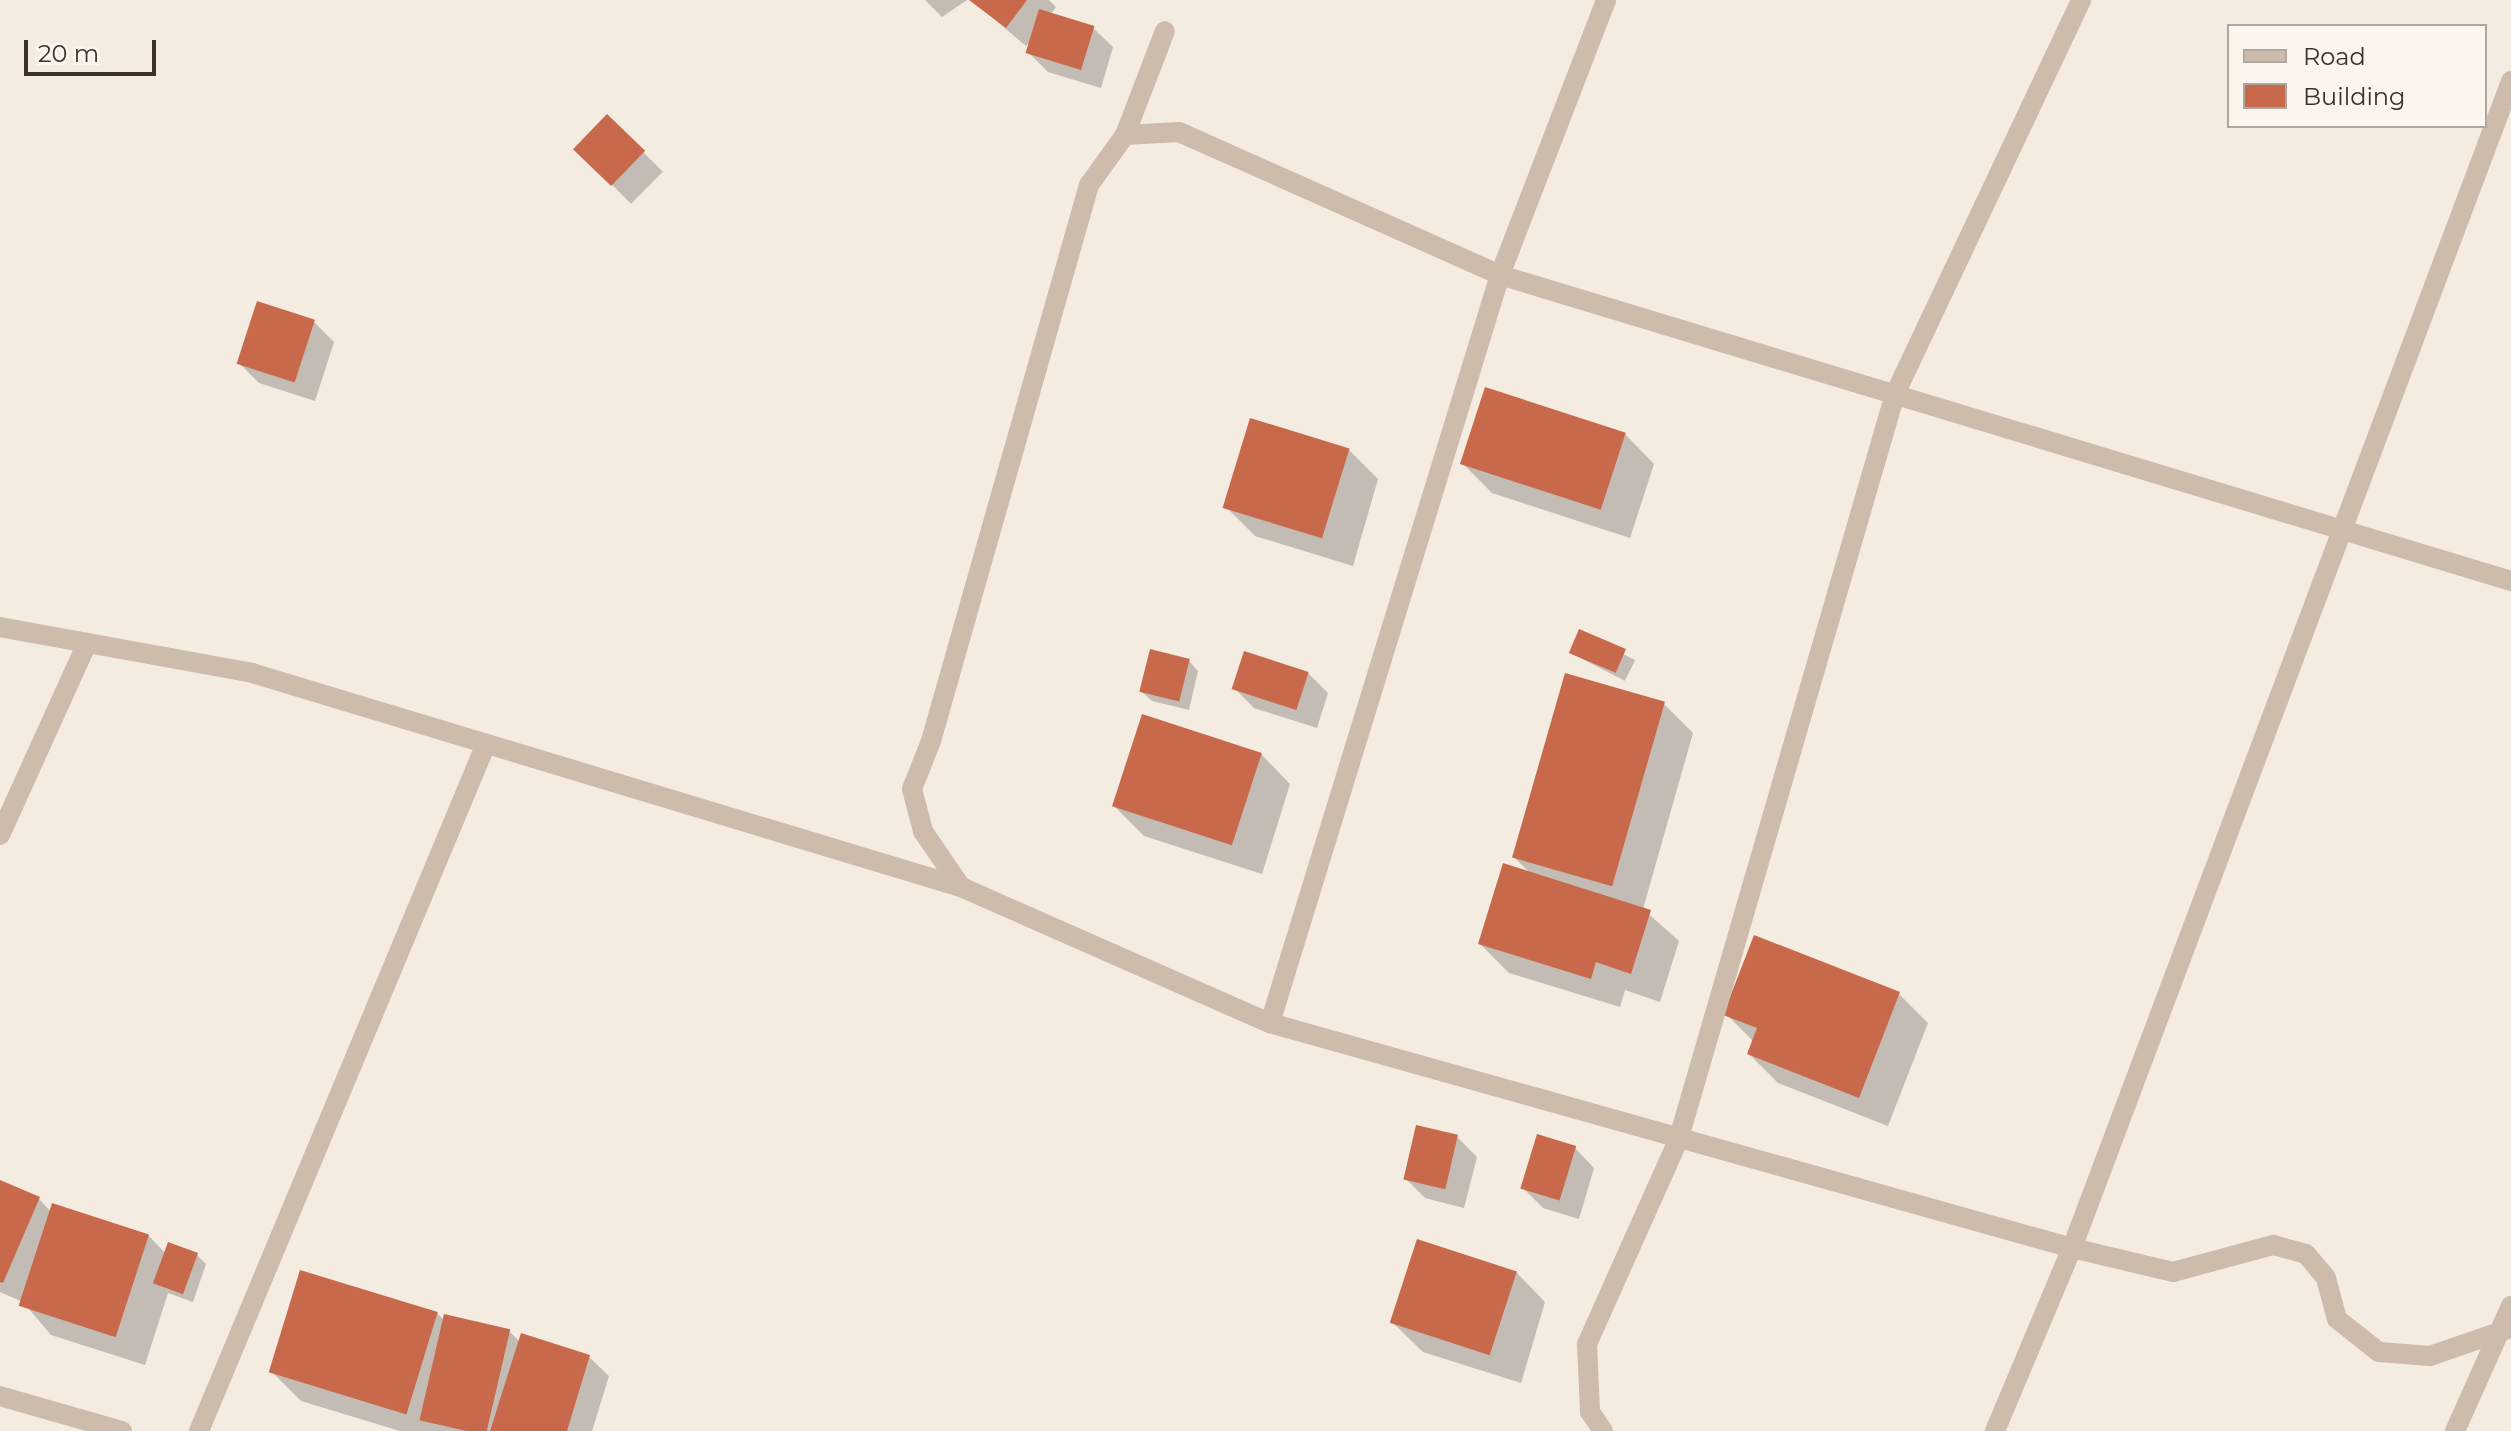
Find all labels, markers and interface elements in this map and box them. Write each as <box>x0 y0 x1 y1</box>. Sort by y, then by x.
scale bar <box>28 24 160 74</box>
legend <box>2227 24 2487 128</box>
text: 20 m <box>38 39 99 68</box>
text: Road <box>2303 42 2366 71</box>
text: Building <box>2303 82 2406 111</box>

